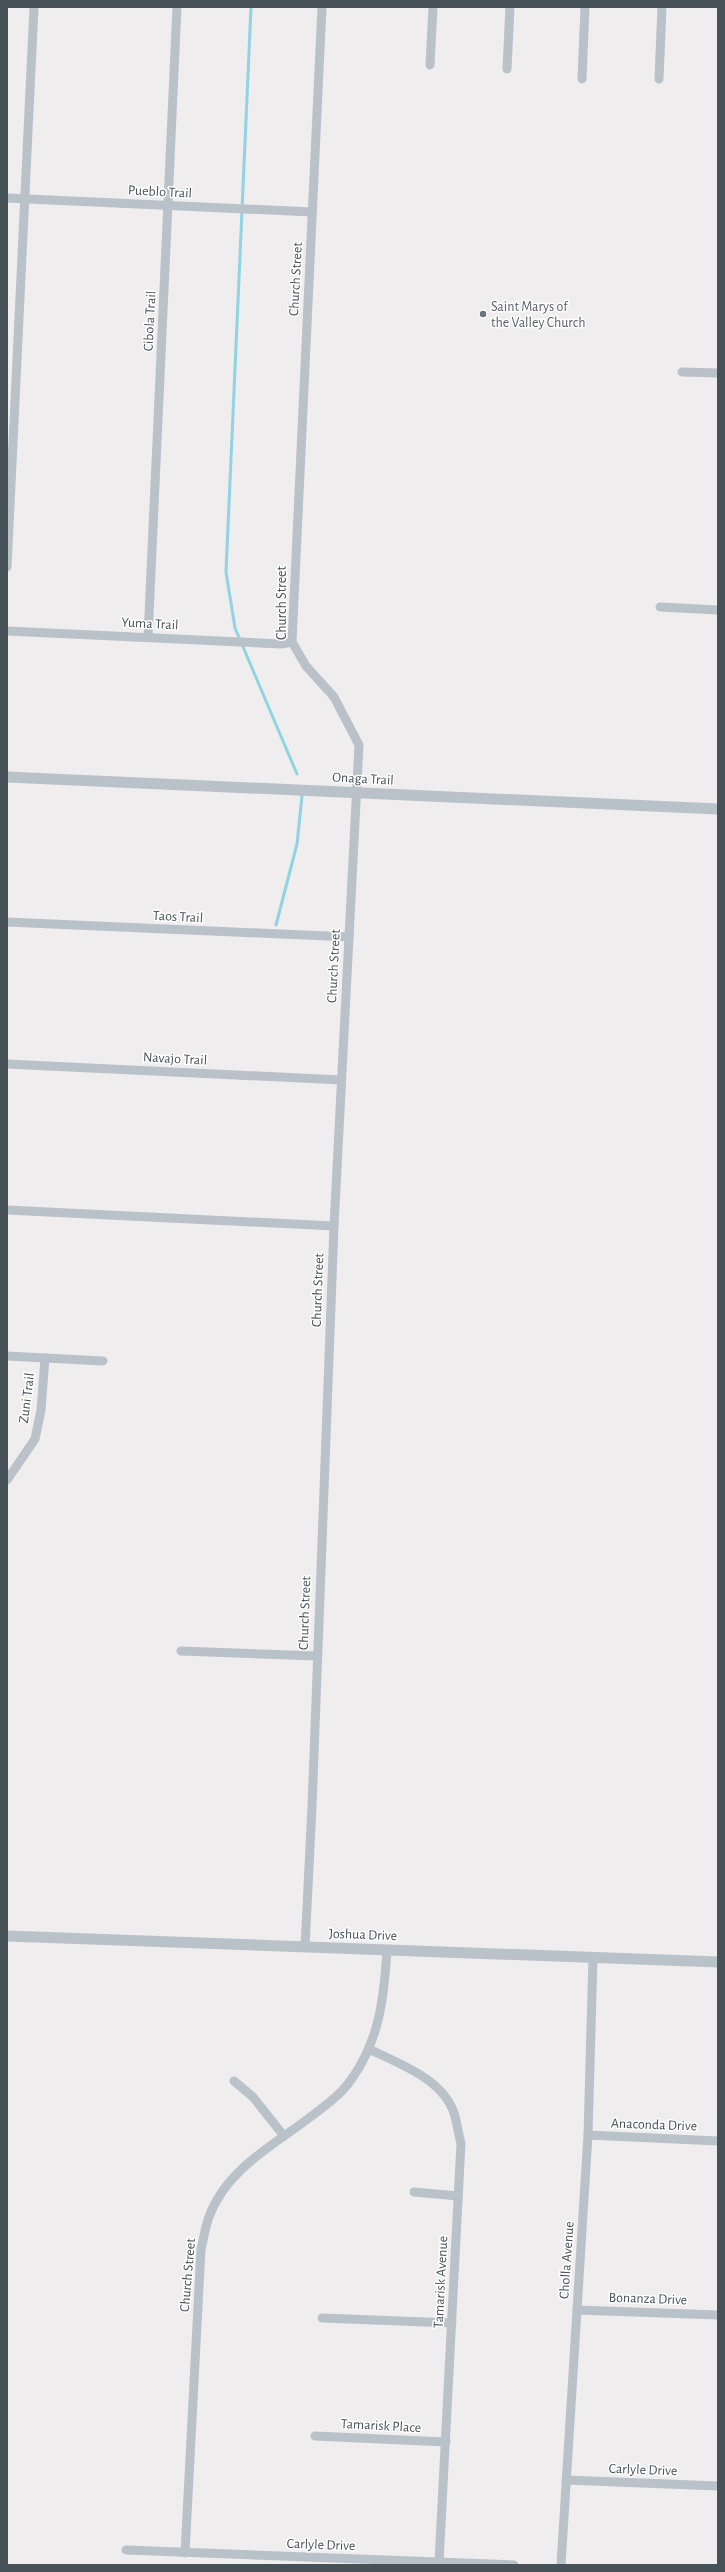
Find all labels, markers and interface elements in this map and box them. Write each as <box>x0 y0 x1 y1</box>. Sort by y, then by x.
street label: Pueblo Trail <box>128 183 192 201</box>
street label: Church Street <box>287 241 305 316</box>
street label: Cibola Trail <box>141 290 159 352</box>
place label: Saint Marys of the Valley Church <box>491 300 586 330</box>
marker: Saint Marys of the Valley Church <box>478 309 488 319</box>
street label: Church Street <box>275 565 289 640</box>
street label: Yuma Trail <box>121 616 179 632</box>
street label: Onaga Trail <box>332 770 394 788</box>
street label: Taos Trail <box>152 909 203 925</box>
street label: Church Street <box>325 928 343 1003</box>
street label: Navajo Trail <box>142 1050 207 1068</box>
street label: Church Street <box>310 1252 326 1327</box>
street label: Zuni Trail <box>17 1372 37 1424</box>
street label: Church Street <box>297 1575 313 1650</box>
street label: Joshua Drive <box>329 1927 397 1943</box>
street label: Anaconda Drive <box>611 2117 697 2133</box>
street label: Cholla Avenue <box>557 2221 577 2299</box>
street label: Tamarisk Avenue <box>432 2236 450 2329</box>
street label: Church Street <box>178 2237 198 2313</box>
street label: Bonanza Drive <box>608 2291 687 2307</box>
street label: Tamarisk Place <box>340 2417 422 2435</box>
street label: Carlyle Drive <box>608 2462 678 2478</box>
street label: Carlyle Drive <box>286 2537 356 2553</box>

